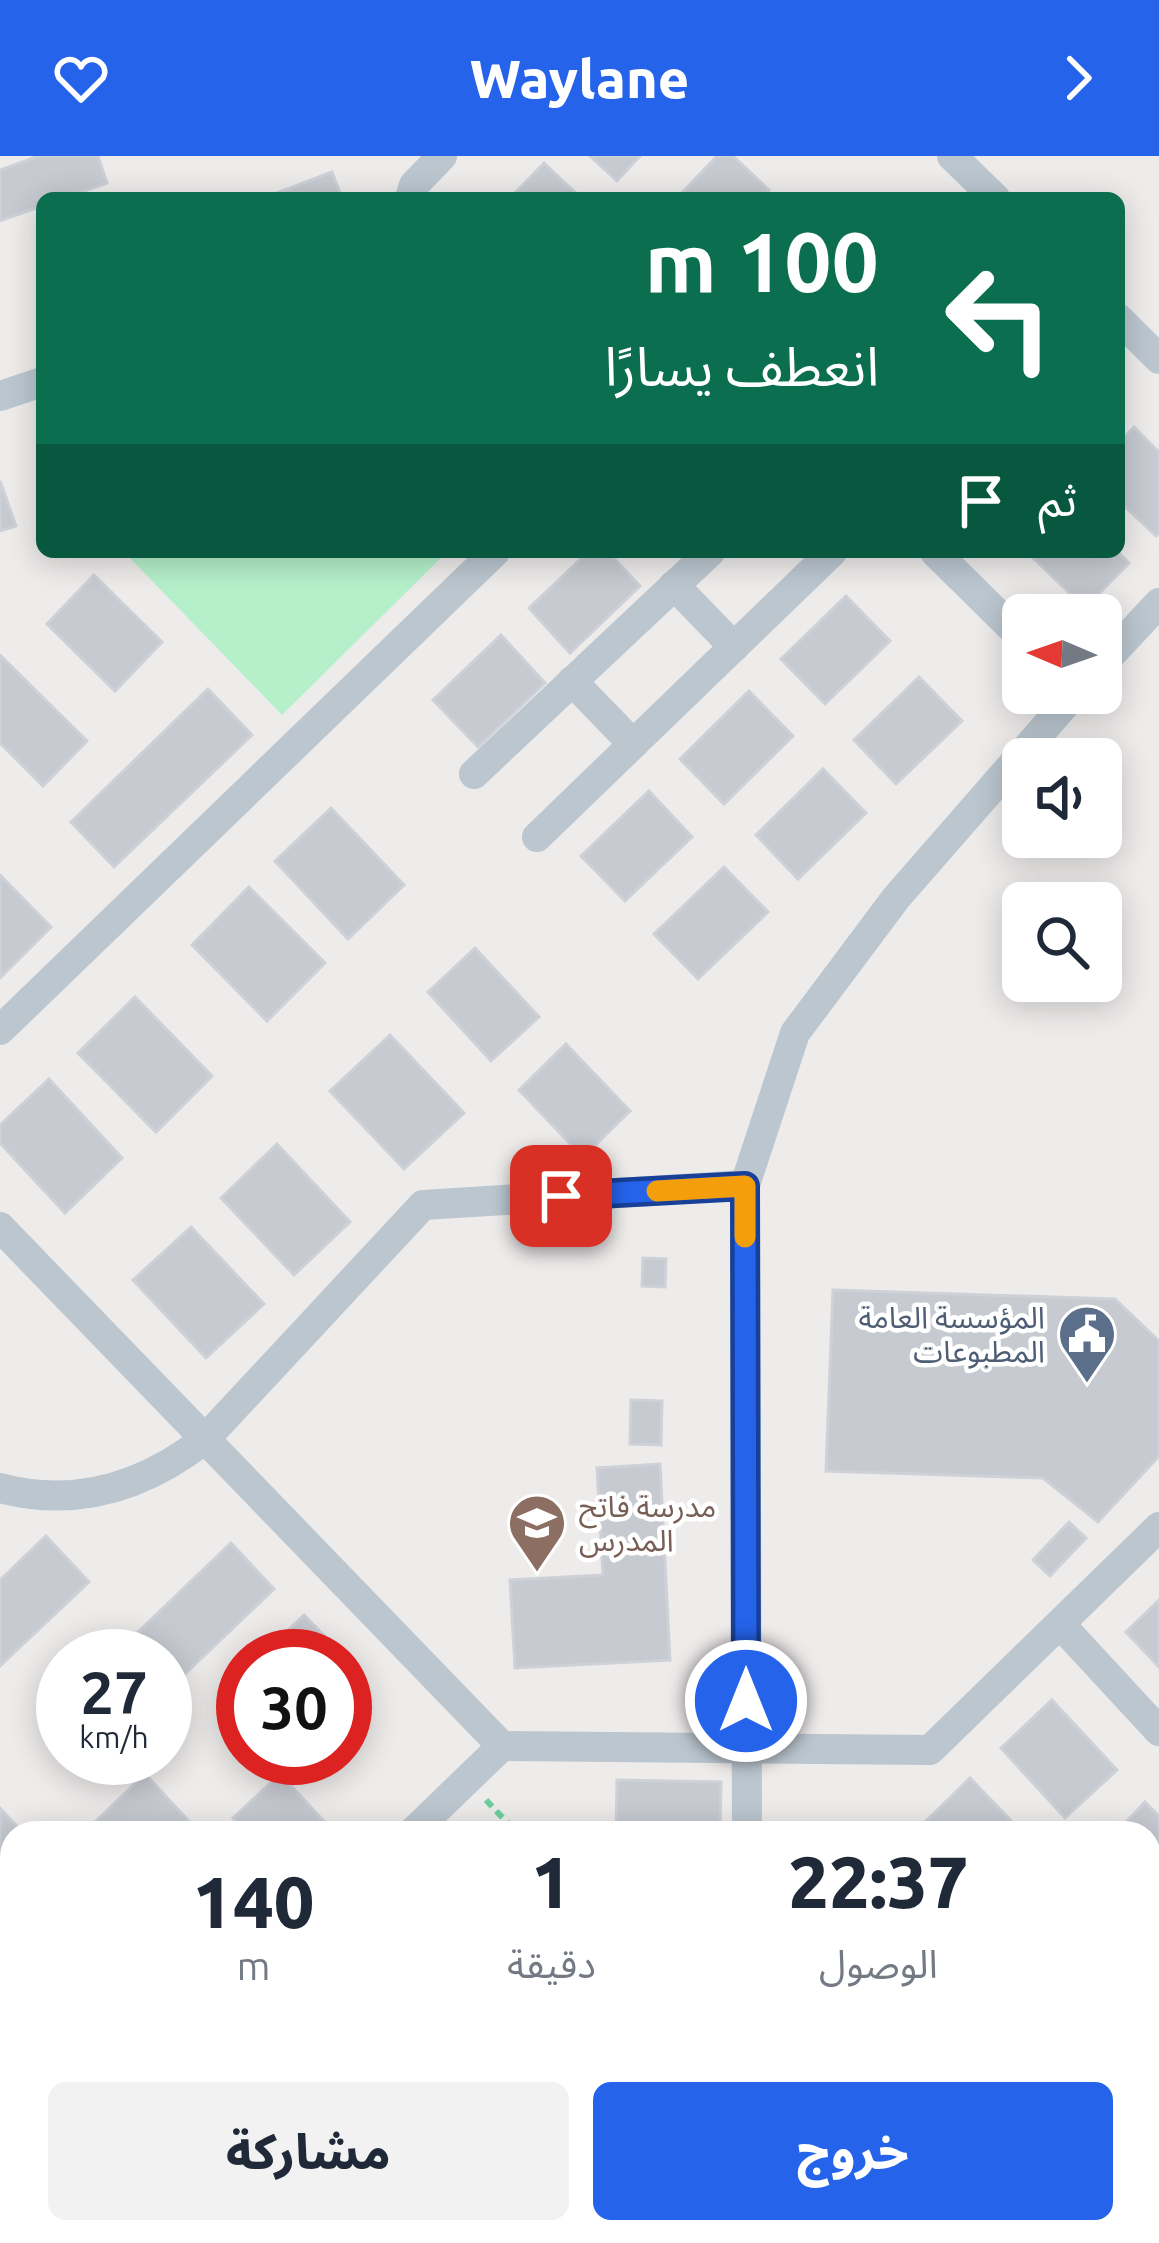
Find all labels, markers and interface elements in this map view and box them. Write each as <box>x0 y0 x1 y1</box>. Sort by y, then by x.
icon: heart <box>48 45 114 111</box>
icon: forward <box>1045 45 1111 111</box>
text: Waylane <box>470 48 689 108</box>
text: 100 m <box>645 214 879 308</box>
icon: left <box>921 240 1077 396</box>
text: انعطف يسارًا <box>604 336 879 396</box>
icon: arrive <box>948 468 1014 534</box>
text: ثم <box>1038 474 1077 525</box>
north arrow <box>1002 594 1122 714</box>
map controls <box>1002 594 1122 1002</box>
button: sound <box>1002 738 1122 858</box>
button: search <box>1002 882 1122 1002</box>
pin <box>510 1145 612 1247</box>
icon: arrive <box>528 1163 594 1229</box>
place label: المؤسسة العامة المطبوعات <box>858 1300 1045 1369</box>
public building icon: المؤسسة العامة المطبوعات <box>1056 1303 1118 1385</box>
place label: مدرسة فاتح المدرس <box>579 1489 716 1558</box>
school or university icon: مدرسة فاتح المدرس <box>506 1492 568 1574</box>
speed limit sign: 30 <box>216 1629 372 1785</box>
position arrow <box>683 1638 809 1764</box>
text: 27 <box>80 1658 148 1725</box>
text: km/h <box>79 1720 149 1754</box>
text: 1 <box>531 1841 572 1922</box>
text: 22:37 <box>788 1841 968 1922</box>
text: 140 <box>193 1861 314 1942</box>
text: دقيقة <box>507 1942 596 1985</box>
text: الوصول <box>819 1942 938 1985</box>
text: m <box>237 1944 270 1987</box>
button: مشاركة <box>48 2082 569 2220</box>
button: خروج <box>593 2082 1113 2220</box>

